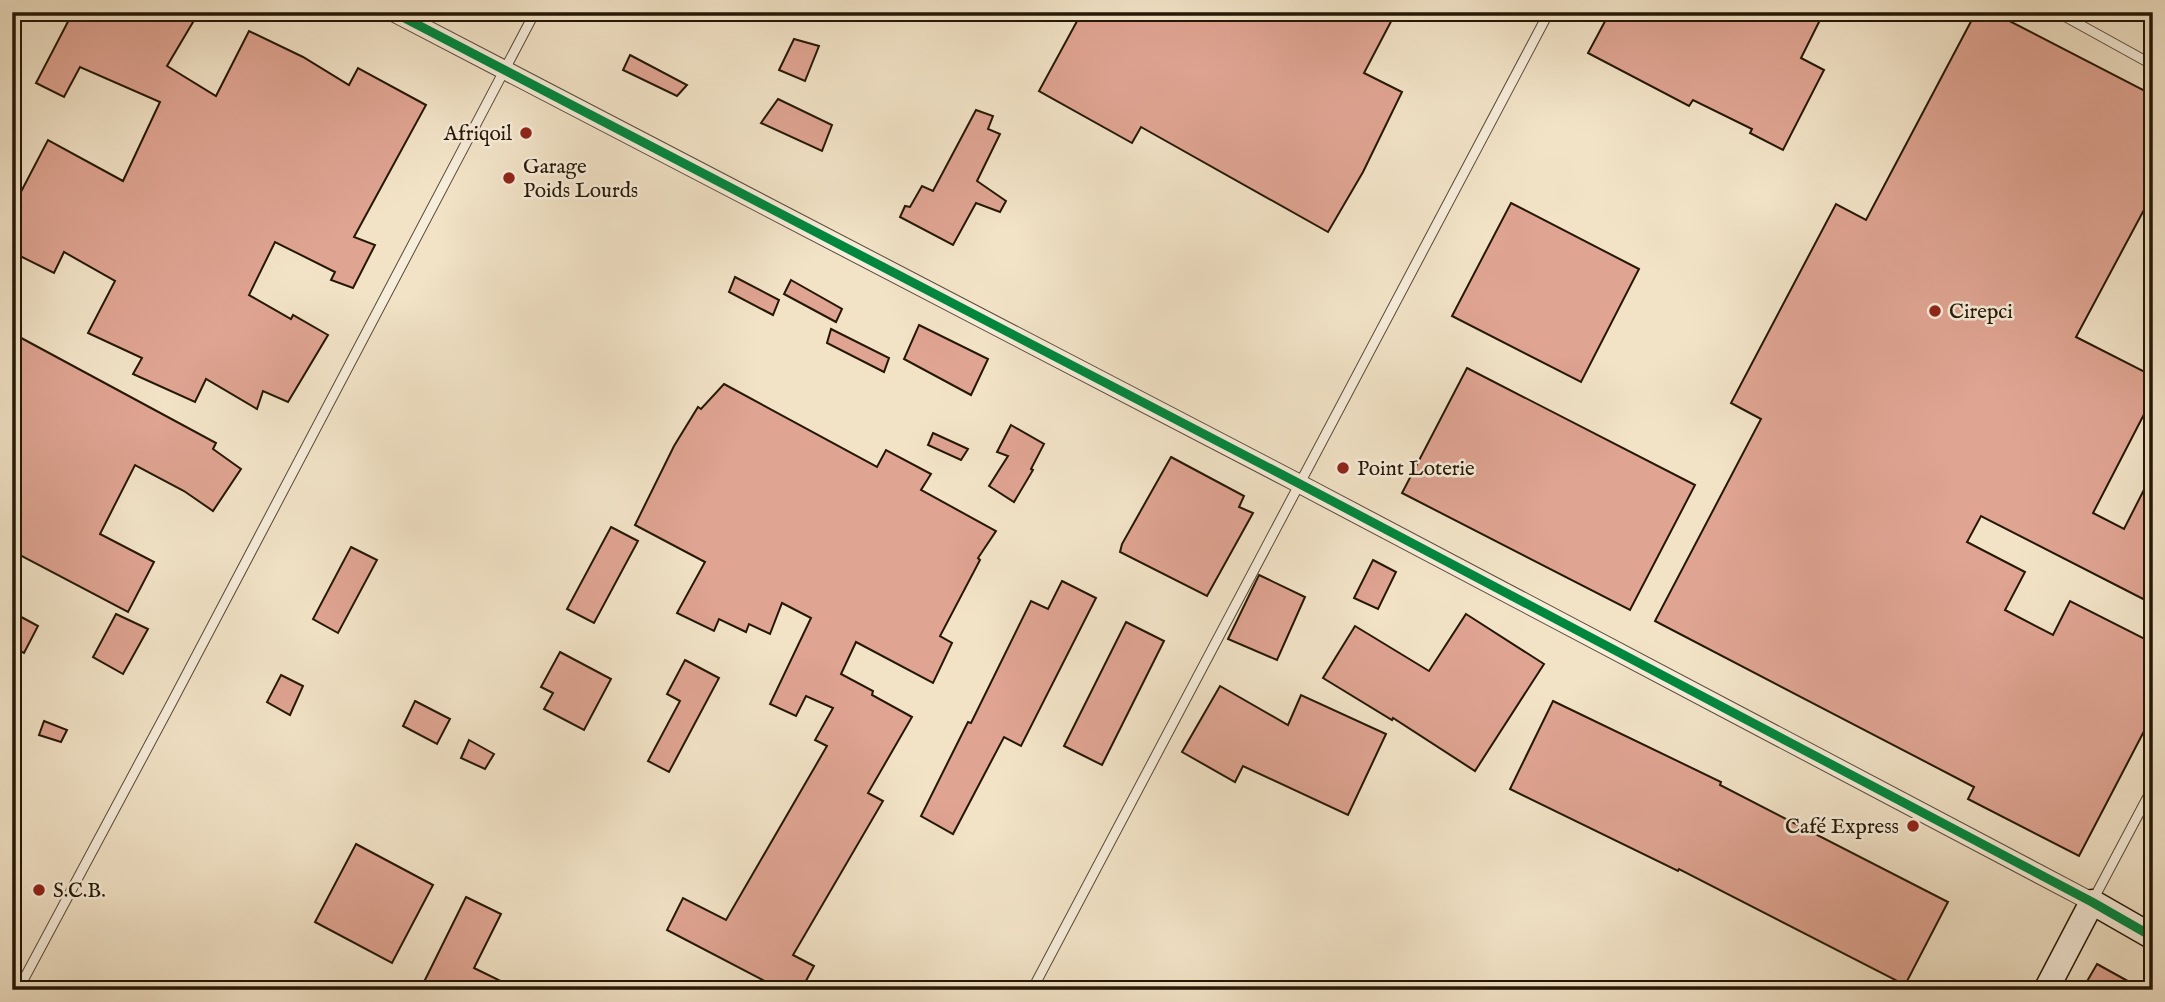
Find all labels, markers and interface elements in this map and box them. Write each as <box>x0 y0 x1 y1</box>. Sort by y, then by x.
place label: Afriqoil <box>443 121 512 148</box>
marker: Afriqoil <box>518 125 534 141</box>
place label: Garage Poids Lourds <box>523 154 638 205</box>
marker: Garage Poids Lourds <box>501 170 517 186</box>
place label: Cirepci <box>1949 299 2013 326</box>
marker: Cirepci <box>1927 303 1943 319</box>
place label: Point Loterie <box>1357 456 1475 483</box>
marker: Point Loterie <box>1335 460 1351 476</box>
place label: Café Express <box>1785 814 1899 841</box>
marker: Café Express <box>1905 818 1921 834</box>
place label: S.C.B. <box>53 878 106 905</box>
marker: S.C.B. <box>31 882 47 898</box>

